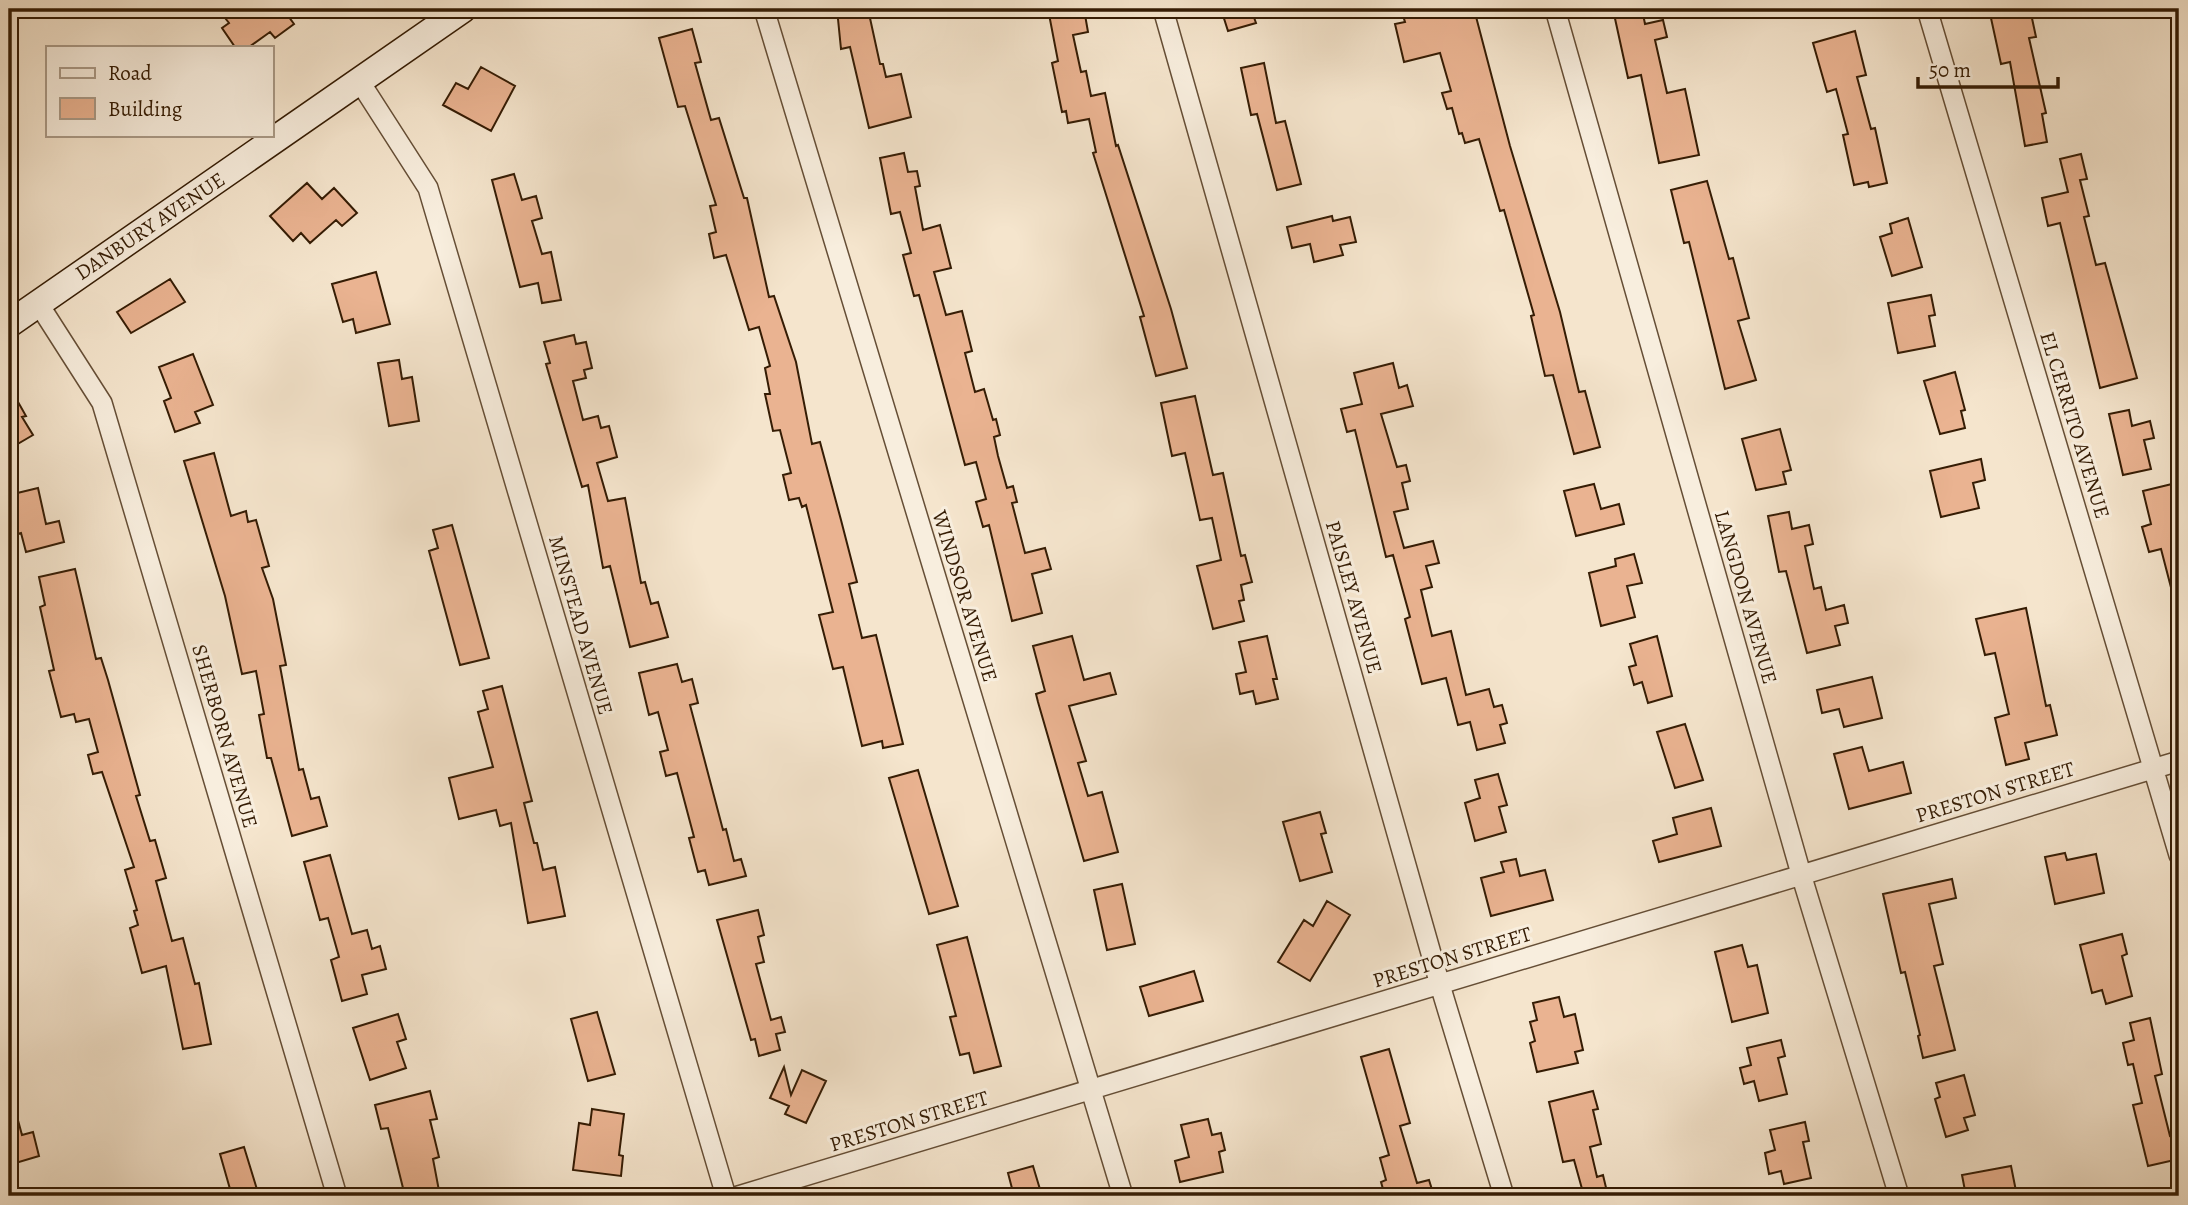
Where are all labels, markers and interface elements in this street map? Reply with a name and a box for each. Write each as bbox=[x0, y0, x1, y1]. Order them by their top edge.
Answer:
legend bbox=[46, 46, 273, 136]
scale bar bbox=[1918, 46, 2058, 90]
text: 50 m bbox=[1929, 56, 1971, 84]
text: Road bbox=[108, 59, 152, 87]
text: Building bbox=[108, 95, 183, 123]
street label: DANBURY AVENUE bbox=[69, 165, 231, 287]
street label: EL CERRITO AVENUE bbox=[2033, 328, 2117, 522]
street label: WINDSOR AVENUE bbox=[925, 506, 1004, 685]
street label: LANGDON AVENUE bbox=[1708, 507, 1784, 687]
street label: PAISLEY AVENUE bbox=[1319, 517, 1389, 677]
street label: MINSTEAD AVENUE bbox=[542, 532, 620, 718]
street label: SHERBORN AVENUE bbox=[185, 641, 265, 831]
street label: PRESTON STREET bbox=[1912, 754, 2078, 829]
street label: PRESTON STREET bbox=[1369, 919, 1535, 994]
street label: PRESTON STREET bbox=[826, 1083, 992, 1158]

